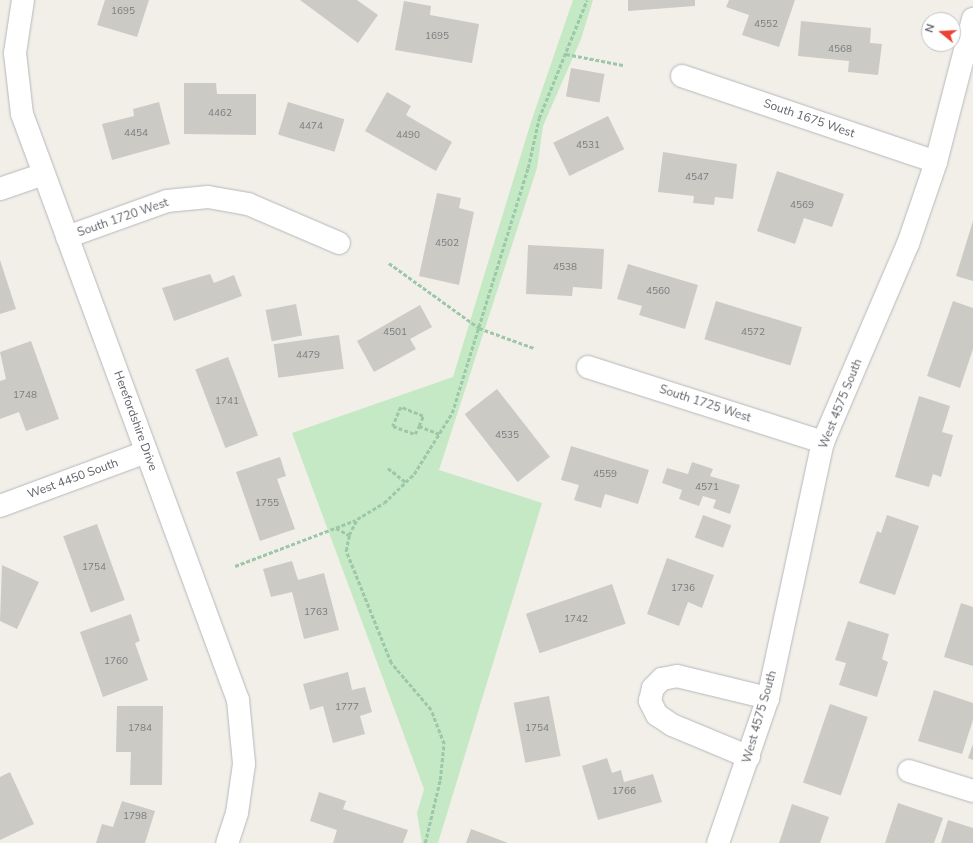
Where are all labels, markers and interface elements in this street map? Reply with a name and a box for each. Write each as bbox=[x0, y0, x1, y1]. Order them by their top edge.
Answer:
house number: 1695 bbox=[111, 6, 135, 18]
north arrow bbox=[921, 12, 961, 52]
house number: 4552 bbox=[754, 19, 778, 31]
text: N bbox=[922, 22, 938, 35]
house number: 1695 bbox=[425, 31, 449, 43]
house number: 4568 bbox=[828, 44, 852, 56]
street label: South 1675 West bbox=[761, 97, 857, 141]
house number: 4462 bbox=[208, 108, 232, 120]
house number: 4474 bbox=[299, 121, 323, 133]
house number: 4454 bbox=[124, 128, 148, 140]
house number: 4490 bbox=[396, 130, 420, 142]
house number: 4531 bbox=[576, 140, 600, 152]
house number: 4547 bbox=[685, 172, 709, 184]
street label: South 1720 West bbox=[75, 196, 171, 240]
house number: 4569 bbox=[790, 200, 814, 212]
house number: 4502 bbox=[435, 238, 459, 250]
house number: 4538 bbox=[553, 262, 577, 274]
house number: 4560 bbox=[646, 286, 670, 298]
house number: 4501 bbox=[383, 327, 407, 339]
house number: 4572 bbox=[741, 327, 765, 339]
house number: 4479 bbox=[296, 350, 320, 362]
street label: West 4575 South bbox=[816, 357, 866, 451]
street label: Herefordshire Drive bbox=[110, 369, 160, 473]
street label: South 1725 West bbox=[657, 382, 753, 426]
house number: 1748 bbox=[13, 390, 37, 402]
house number: 1741 bbox=[215, 396, 239, 408]
house number: 4535 bbox=[495, 430, 519, 442]
street label: West 4450 South bbox=[26, 456, 120, 502]
house number: 4559 bbox=[593, 469, 617, 481]
house number: 4571 bbox=[695, 482, 719, 494]
house number: 1755 bbox=[255, 498, 279, 510]
house number: 1754 bbox=[82, 562, 106, 574]
house number: 1736 bbox=[671, 583, 695, 595]
house number: 1763 bbox=[304, 607, 328, 619]
house number: 1742 bbox=[564, 614, 588, 626]
house number: 1760 bbox=[104, 656, 128, 668]
street label: West 4575 South bbox=[740, 669, 780, 765]
house number: 1777 bbox=[335, 702, 359, 714]
house number: 1784 bbox=[128, 723, 152, 735]
house number: 1754 bbox=[525, 723, 549, 735]
house number: 1766 bbox=[612, 786, 636, 798]
house number: 1798 bbox=[123, 811, 147, 823]

